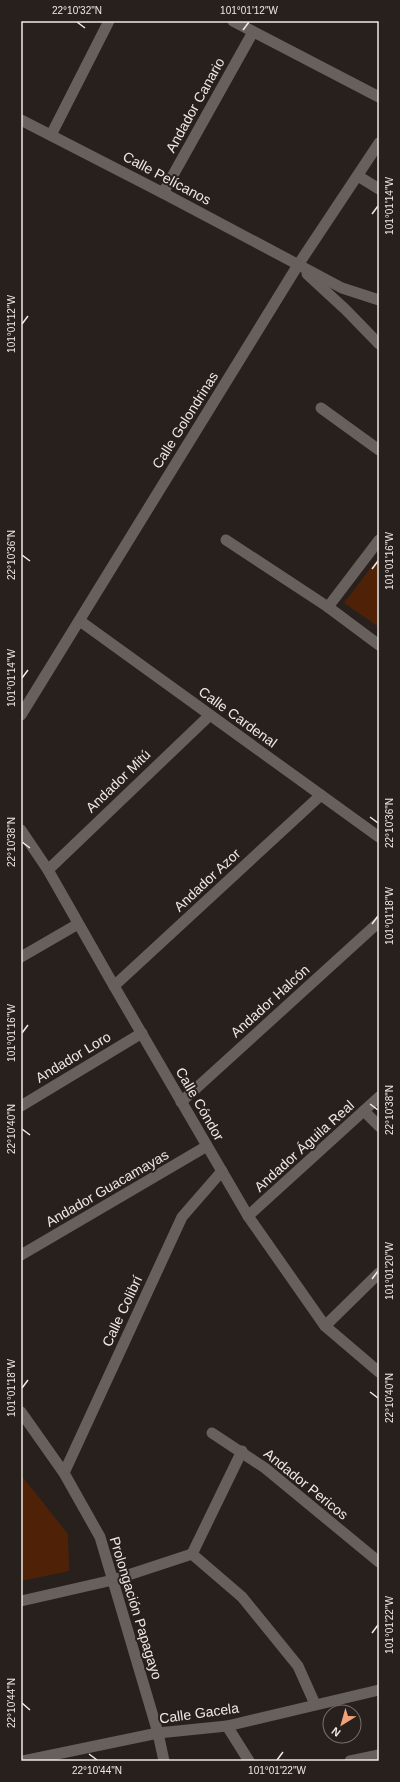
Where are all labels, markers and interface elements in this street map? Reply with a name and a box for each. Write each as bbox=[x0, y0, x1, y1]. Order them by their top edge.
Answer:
text: 22°10'32"N bbox=[52, 5, 102, 16]
text: 101°01'12"W bbox=[220, 5, 278, 16]
street label: Andador Canario bbox=[162, 55, 228, 155]
street label: Calle Pelícanos bbox=[120, 148, 214, 208]
text: 101°01'14"W bbox=[384, 177, 395, 235]
text: 101°01'12"W bbox=[6, 295, 17, 353]
street label: Calle Golondrinas bbox=[149, 369, 221, 471]
text: 22°10'36"N bbox=[6, 530, 17, 580]
text: 101°01'16"W bbox=[384, 532, 395, 590]
text: 101°01'14"W bbox=[6, 649, 17, 707]
street label: Calle Cardenal bbox=[196, 683, 280, 751]
street label: Andador Mitú bbox=[82, 746, 154, 816]
text: 22°10'36"N bbox=[384, 798, 395, 848]
text: 22°10'38"N bbox=[6, 817, 17, 867]
street label: Andador Azor bbox=[171, 845, 244, 915]
text: 101°01'18"W bbox=[384, 887, 395, 945]
street label: Andador Halcón bbox=[227, 961, 313, 1041]
text: 101°01'16"W bbox=[6, 1004, 17, 1062]
street label: Andador Loro bbox=[33, 1028, 114, 1086]
street label: Calle Cóndor bbox=[173, 1065, 228, 1144]
text: 22°10'38"N bbox=[384, 1085, 395, 1135]
street label: Andador Águila Real bbox=[251, 1097, 357, 1195]
text: 22°10'40"N bbox=[6, 1104, 17, 1154]
street label: Andador Guacamayas bbox=[43, 1146, 171, 1230]
text: 101°01'20"W bbox=[384, 1242, 395, 1300]
street label: Calle Colibrí bbox=[99, 1273, 145, 1349]
text: 101°01'18"W bbox=[6, 1359, 17, 1417]
text: 22°10'40"N bbox=[384, 1373, 395, 1423]
street label: Andador Pericos bbox=[261, 1445, 351, 1523]
street label: Prolongación Papagayo bbox=[107, 1535, 165, 1682]
text: 101°01'22"W bbox=[384, 1596, 395, 1654]
text: 22°10'44"N bbox=[6, 1678, 17, 1728]
street label: Calle Gacela bbox=[158, 1699, 240, 1726]
north arrow bbox=[322, 1704, 362, 1744]
text: N bbox=[329, 1725, 343, 1739]
text: 22°10'44"N bbox=[72, 1765, 122, 1776]
text: 101°01'22"W bbox=[248, 1765, 306, 1776]

